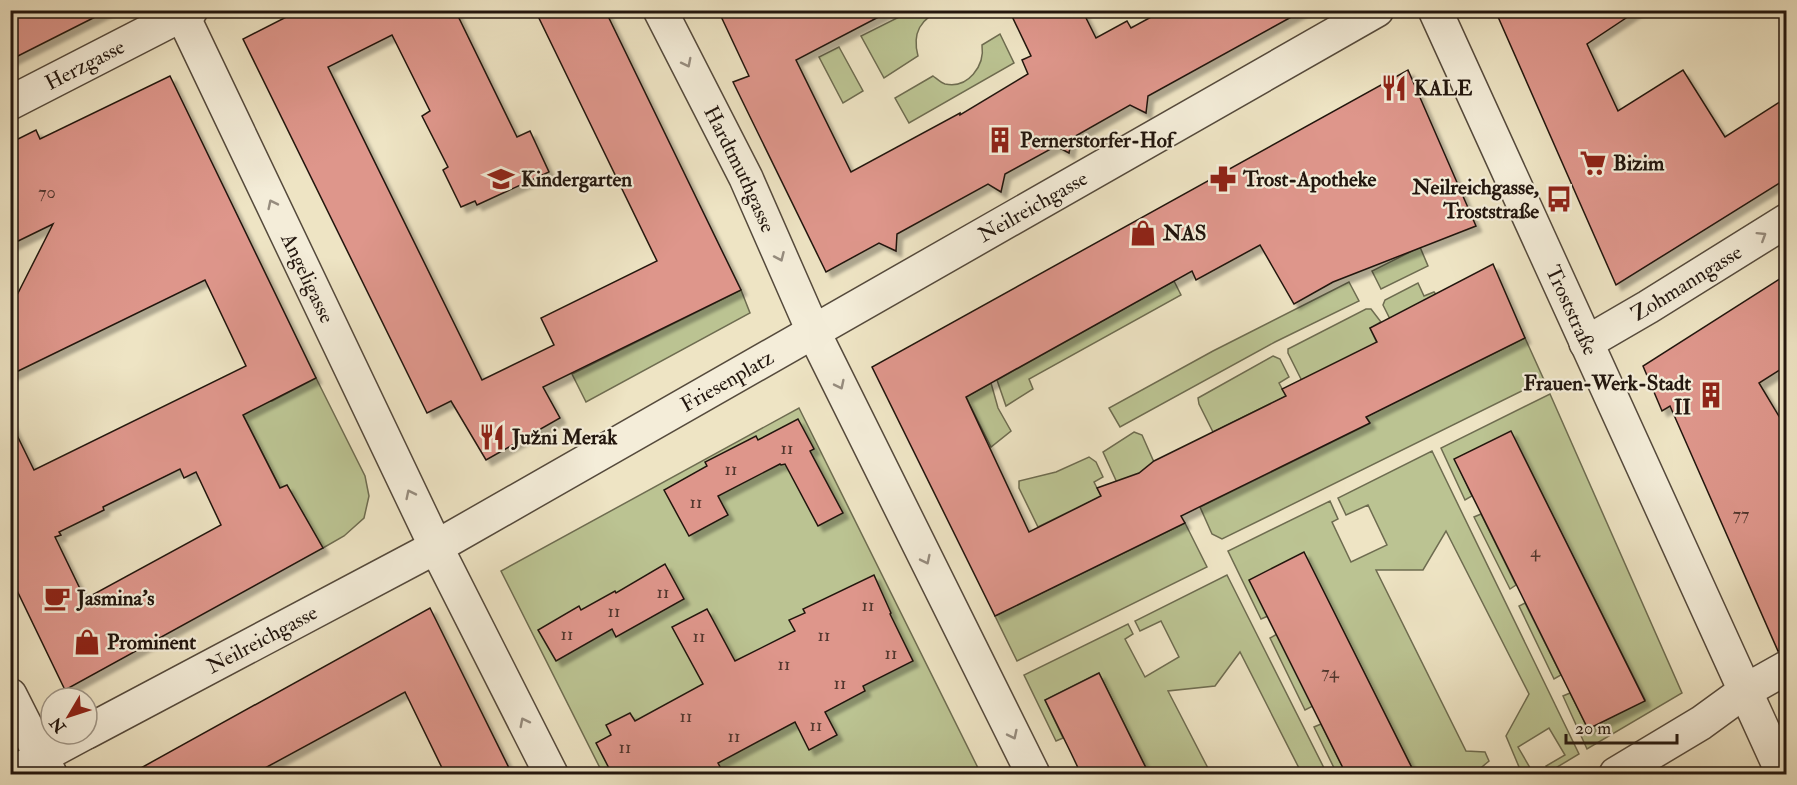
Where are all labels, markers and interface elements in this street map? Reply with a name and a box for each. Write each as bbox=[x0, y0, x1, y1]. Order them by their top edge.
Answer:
street label: Herzgasse bbox=[40, 33, 129, 96]
one-way arrow bbox=[679, 56, 691, 67]
restaurant icon: KALE bbox=[1379, 73, 1409, 103]
place label: KALE bbox=[1414, 75, 1472, 102]
street label: Hardtmuthgasse bbox=[698, 101, 782, 237]
building icon: Pernerstorfer-Hof bbox=[985, 125, 1015, 155]
place label: Pernerstorfer-Hof bbox=[1020, 127, 1177, 154]
supermarket icon: Bizim bbox=[1578, 148, 1608, 178]
place label: Bizim bbox=[1613, 150, 1665, 177]
school or university icon: Kindergarten bbox=[486, 164, 516, 194]
street label: Neilreichgasse bbox=[973, 164, 1092, 248]
pharmacy icon: Trost-Apotheke bbox=[1208, 164, 1238, 194]
place label: Kindergarten bbox=[521, 166, 632, 193]
place label: Trost-Apotheke bbox=[1242, 166, 1376, 193]
place label: Neilreichgasse, Troststraße bbox=[1411, 174, 1539, 225]
house number: 70 bbox=[38, 181, 56, 204]
bus stop icon: Neilreichgasse, Troststraße bbox=[1544, 184, 1574, 214]
one-way arrow bbox=[268, 200, 280, 211]
shop icon: NAS bbox=[1128, 218, 1158, 248]
place label: NAS bbox=[1162, 220, 1206, 247]
street label: Angeligasse bbox=[274, 228, 341, 328]
one-way arrow bbox=[1756, 232, 1766, 244]
street label: Zohmanngasse bbox=[1626, 238, 1747, 327]
one-way arrow bbox=[773, 251, 785, 262]
street label: Troststraße bbox=[1540, 261, 1604, 360]
street label: Friesenplatz bbox=[676, 344, 778, 418]
place label: Frauen-Werk-Stadt II bbox=[1523, 370, 1692, 421]
one-way arrow bbox=[833, 379, 844, 390]
building icon: Frauen-Werk-Stadt II bbox=[1696, 380, 1726, 410]
restaurant icon: Južni Merak bbox=[477, 422, 507, 452]
place label: Južni Merak bbox=[511, 424, 618, 451]
house number: 11 bbox=[781, 437, 793, 460]
house number: 11 bbox=[725, 458, 737, 481]
one-way arrow bbox=[406, 490, 418, 501]
house number: 11 bbox=[690, 491, 702, 514]
house number: 77 bbox=[1733, 503, 1749, 526]
house number: 4 bbox=[1530, 540, 1541, 563]
one-way arrow bbox=[919, 554, 931, 565]
house number: 11 bbox=[657, 581, 669, 604]
cafe icon: Jasmina's bbox=[42, 583, 72, 613]
place label: Jasmina's bbox=[76, 585, 154, 612]
house number: 11 bbox=[862, 594, 874, 617]
street label: Neilreichgasse bbox=[202, 599, 322, 680]
house number: 11 bbox=[608, 600, 620, 623]
house number: 11 bbox=[561, 623, 573, 646]
house number: 11 bbox=[818, 624, 830, 647]
house number: 11 bbox=[693, 625, 705, 648]
shop icon: Prominent bbox=[72, 627, 102, 657]
place label: Prominent bbox=[107, 629, 196, 656]
house number: 11 bbox=[885, 642, 897, 665]
house number: 11 bbox=[778, 653, 790, 676]
house number: 74 bbox=[1321, 661, 1340, 684]
house number: 11 bbox=[834, 672, 846, 695]
north arrow bbox=[39, 686, 99, 746]
house number: 11 bbox=[680, 705, 692, 728]
scale bar bbox=[1566, 707, 1677, 745]
text: N bbox=[45, 712, 71, 737]
house number: 11 bbox=[810, 714, 822, 737]
text: 20 m bbox=[1575, 717, 1611, 740]
one-way arrow bbox=[520, 718, 532, 729]
house number: 11 bbox=[728, 725, 740, 748]
one-way arrow bbox=[1006, 728, 1018, 739]
house number: 11 bbox=[619, 736, 631, 759]

